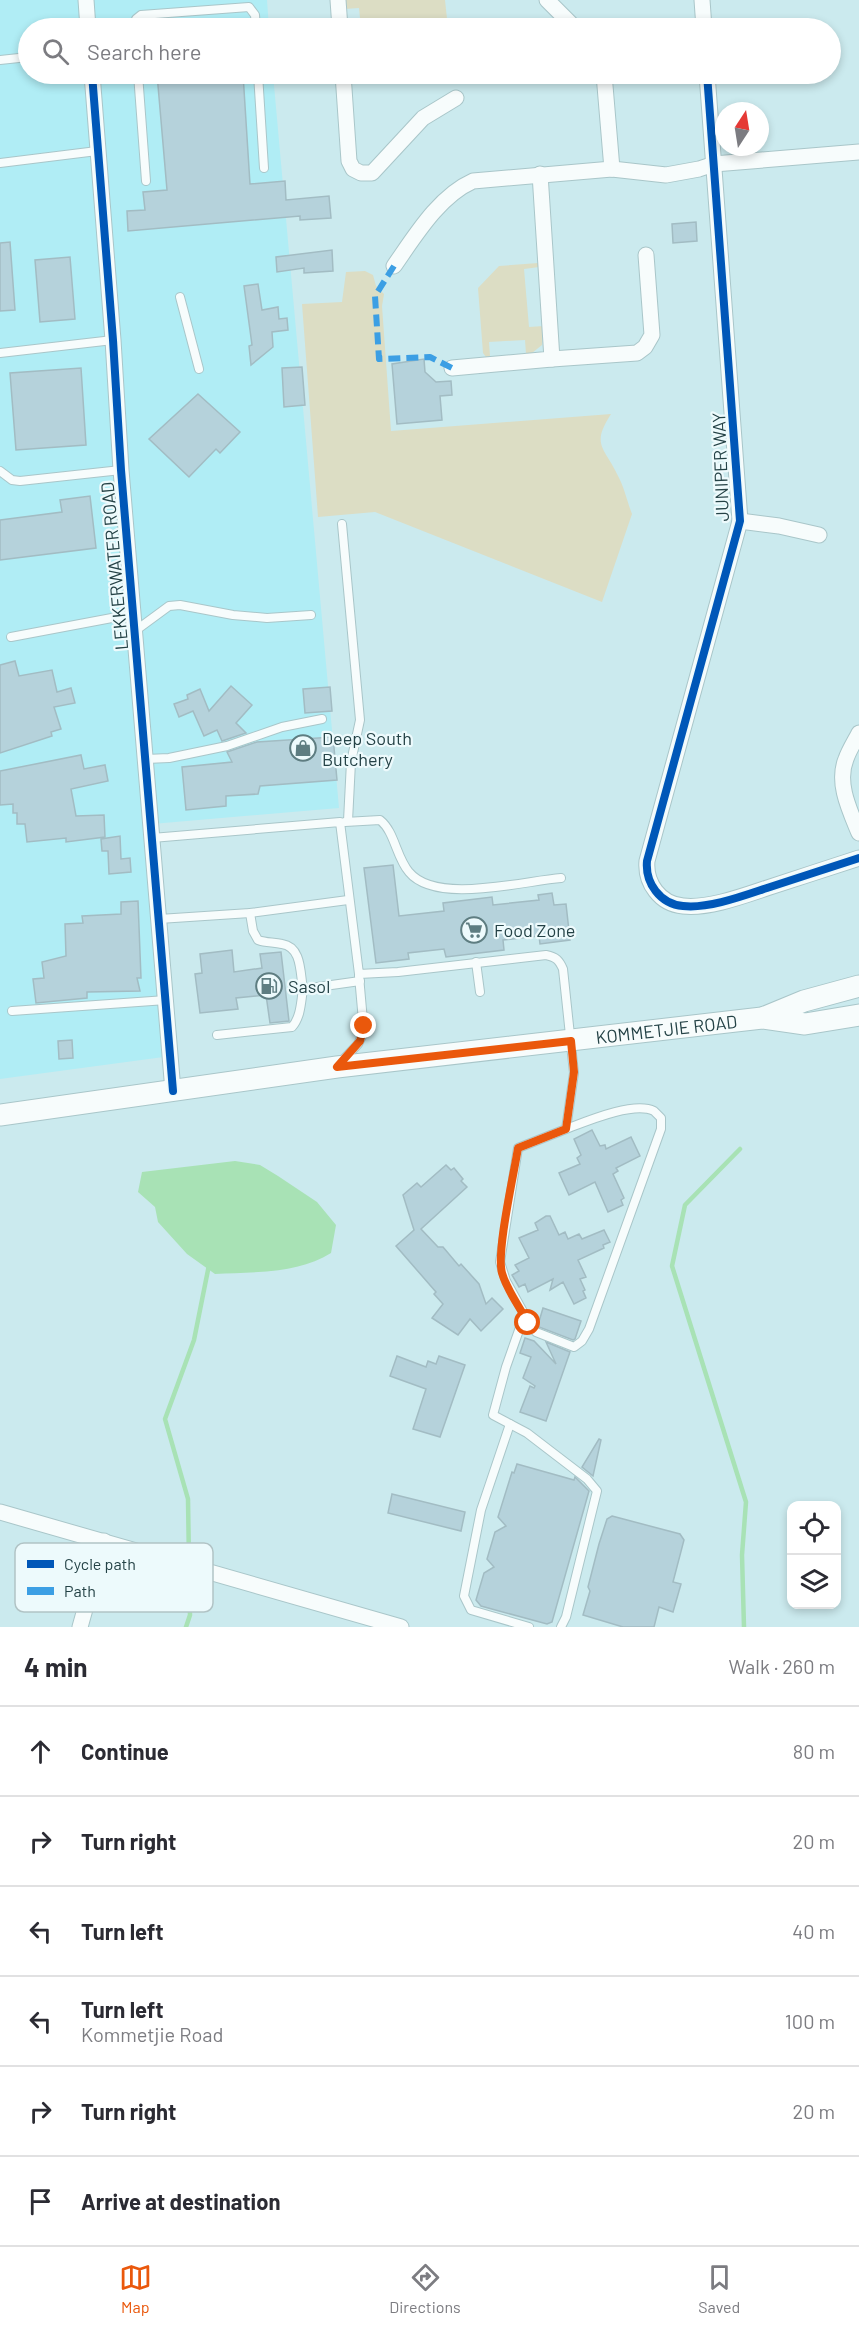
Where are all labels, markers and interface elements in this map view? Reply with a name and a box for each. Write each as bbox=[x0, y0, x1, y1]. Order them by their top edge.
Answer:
search box bbox=[18, 18, 841, 84]
icon: search bbox=[39, 35, 72, 68]
text: Search here bbox=[87, 38, 201, 64]
north arrow bbox=[715, 102, 769, 156]
street label: JUNIPER WAY bbox=[707, 412, 733, 522]
street label: LEKKERWATER ROAD bbox=[96, 481, 132, 651]
place label: Deep South Butchery bbox=[322, 727, 412, 770]
shop icon: Deep South Butchery bbox=[288, 733, 318, 763]
supermarket icon: Food Zone bbox=[459, 915, 489, 945]
place label: Food Zone bbox=[494, 919, 575, 941]
fuel station icon: Sasol bbox=[254, 971, 284, 1001]
place label: Sasol bbox=[288, 975, 330, 997]
street label: KOMMETJIE ROAD bbox=[594, 1010, 738, 1048]
route end bbox=[350, 1012, 376, 1038]
route start bbox=[514, 1309, 540, 1335]
map controls bbox=[787, 1501, 841, 1609]
button: locate bbox=[787, 1501, 841, 1555]
legend bbox=[15, 1543, 213, 1612]
text: Cycle path bbox=[64, 1554, 136, 1573]
button: layers bbox=[787, 1555, 841, 1609]
text: Path bbox=[64, 1581, 96, 1600]
text: 4 min bbox=[24, 1651, 88, 1682]
text: Walk · 260 m bbox=[728, 1654, 835, 1678]
icon: ahead bbox=[24, 1735, 57, 1768]
text: Continue bbox=[81, 1738, 169, 1764]
text: 80 m bbox=[793, 1739, 835, 1763]
icon: right bbox=[24, 1825, 57, 1858]
text: Turn right bbox=[81, 1828, 176, 1854]
text: 20 m bbox=[792, 1829, 835, 1853]
icon: left bbox=[24, 1915, 57, 1948]
text: Turn left bbox=[81, 1918, 164, 1944]
text: 40 m bbox=[792, 1919, 835, 1943]
text: Turn left bbox=[81, 1996, 164, 2022]
icon: left bbox=[24, 2005, 57, 2038]
text: 100 m bbox=[785, 2009, 835, 2033]
text: Kommetjie Road bbox=[81, 2022, 223, 2046]
icon: right bbox=[24, 2095, 57, 2128]
text: Turn right bbox=[81, 2098, 176, 2124]
text: 20 m bbox=[792, 2099, 835, 2123]
icon: arrive bbox=[24, 2185, 57, 2218]
text: Arrive at destination bbox=[81, 2188, 280, 2214]
tab: Map bbox=[119, 2261, 152, 2316]
tab: Directions bbox=[389, 2261, 461, 2316]
tab: Saved bbox=[698, 2261, 740, 2316]

